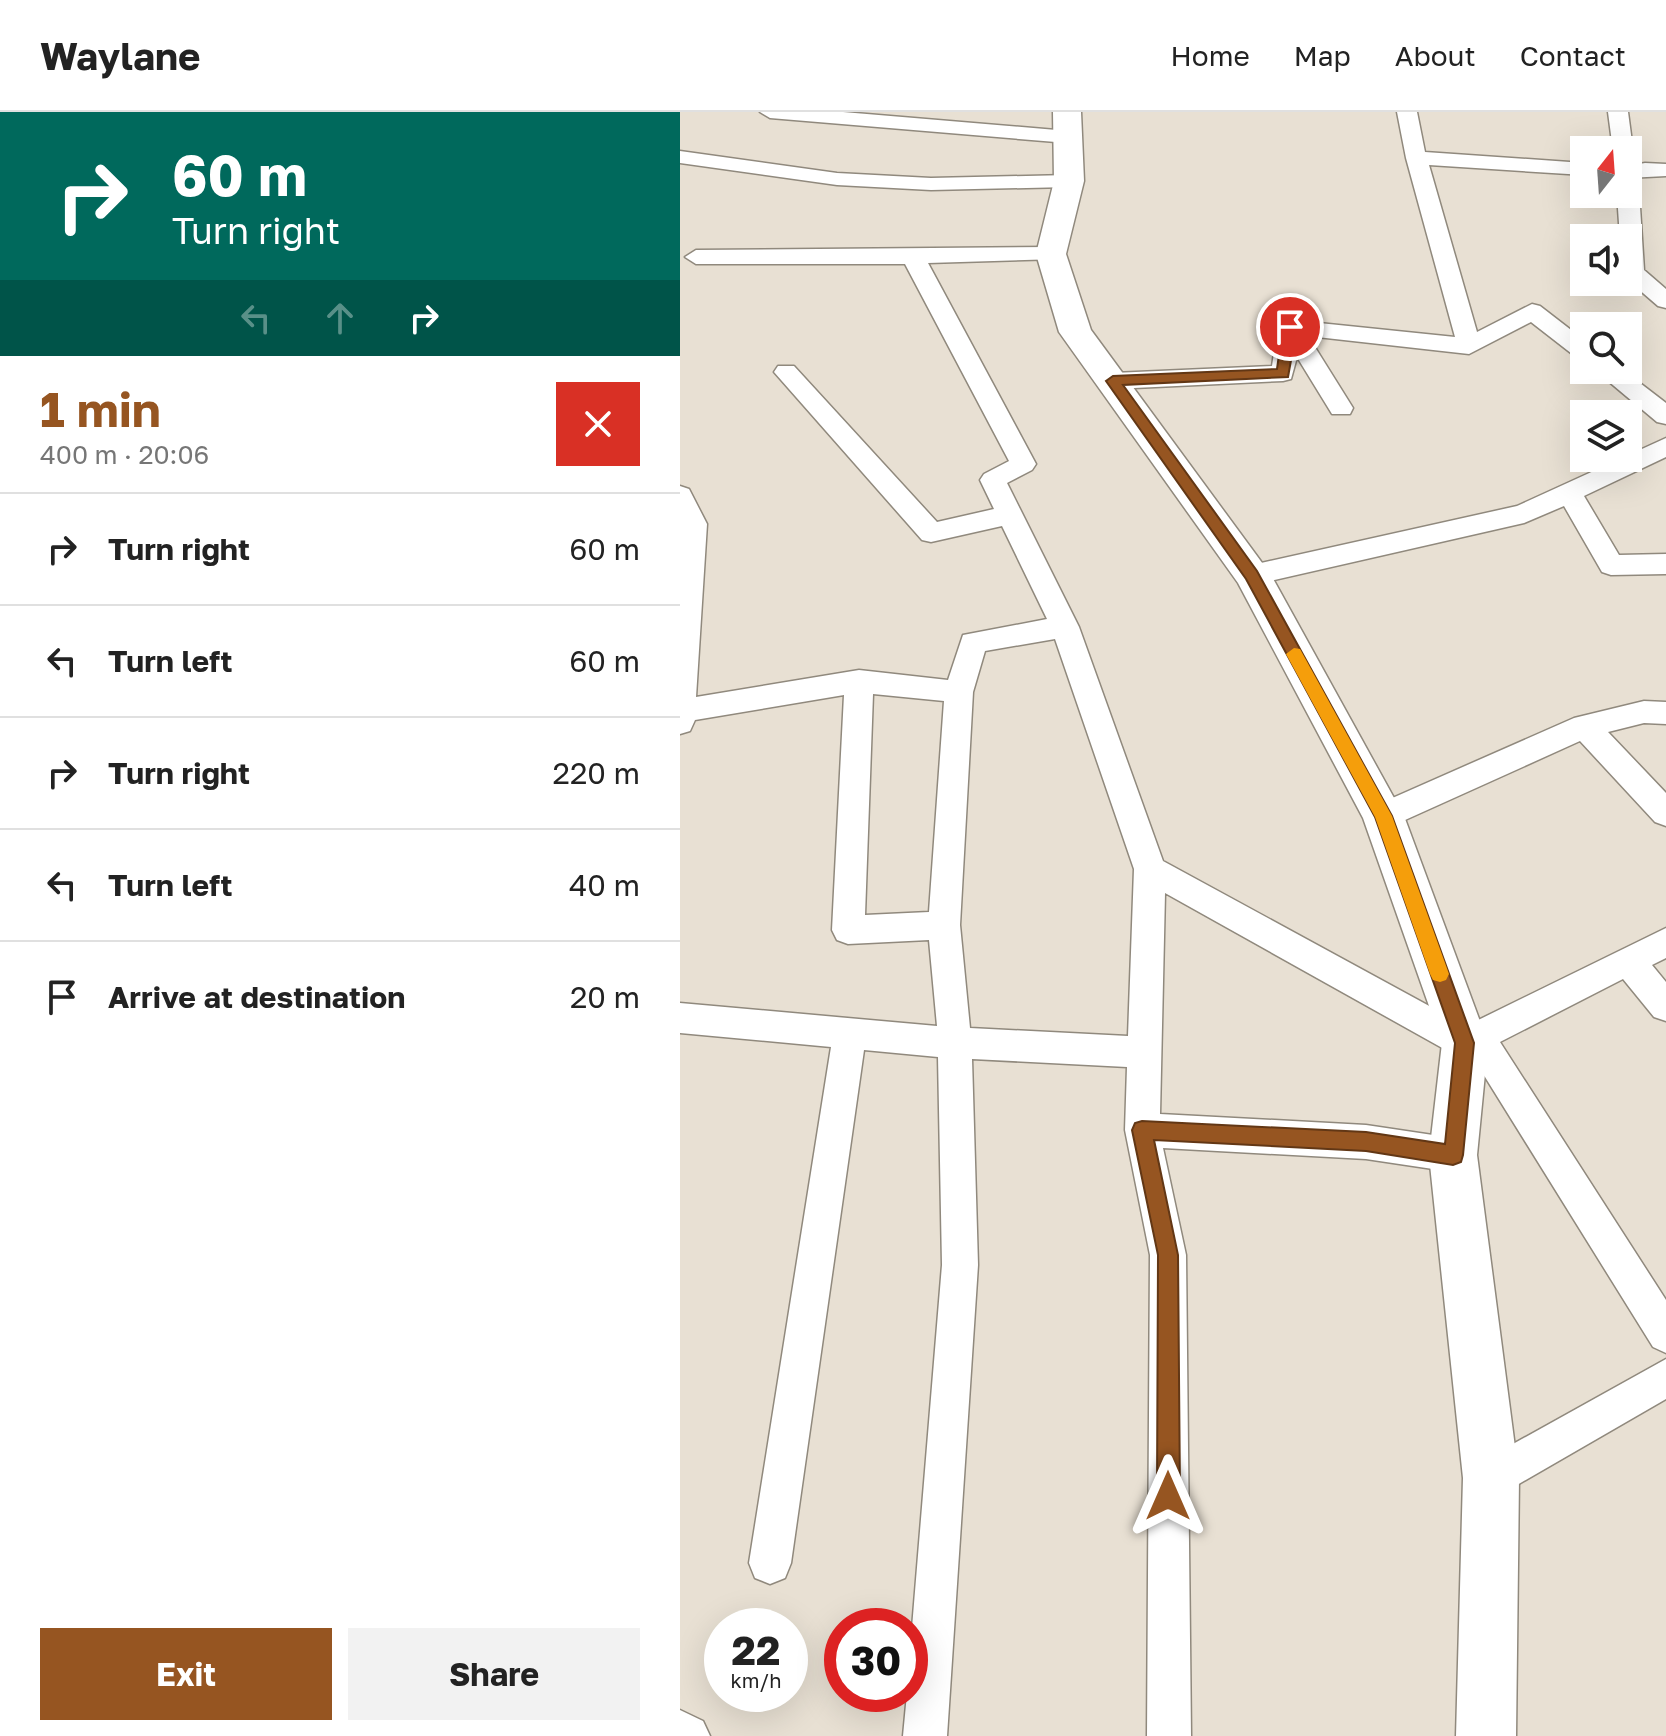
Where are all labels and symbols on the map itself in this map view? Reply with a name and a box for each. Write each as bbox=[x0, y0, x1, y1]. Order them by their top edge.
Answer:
north arrow bbox=[1570, 136, 1642, 208]
pin bbox=[1256, 293, 1324, 361]
position arrow bbox=[1126, 1454, 1210, 1538]
speed limit sign: 30 bbox=[824, 1608, 928, 1712]

